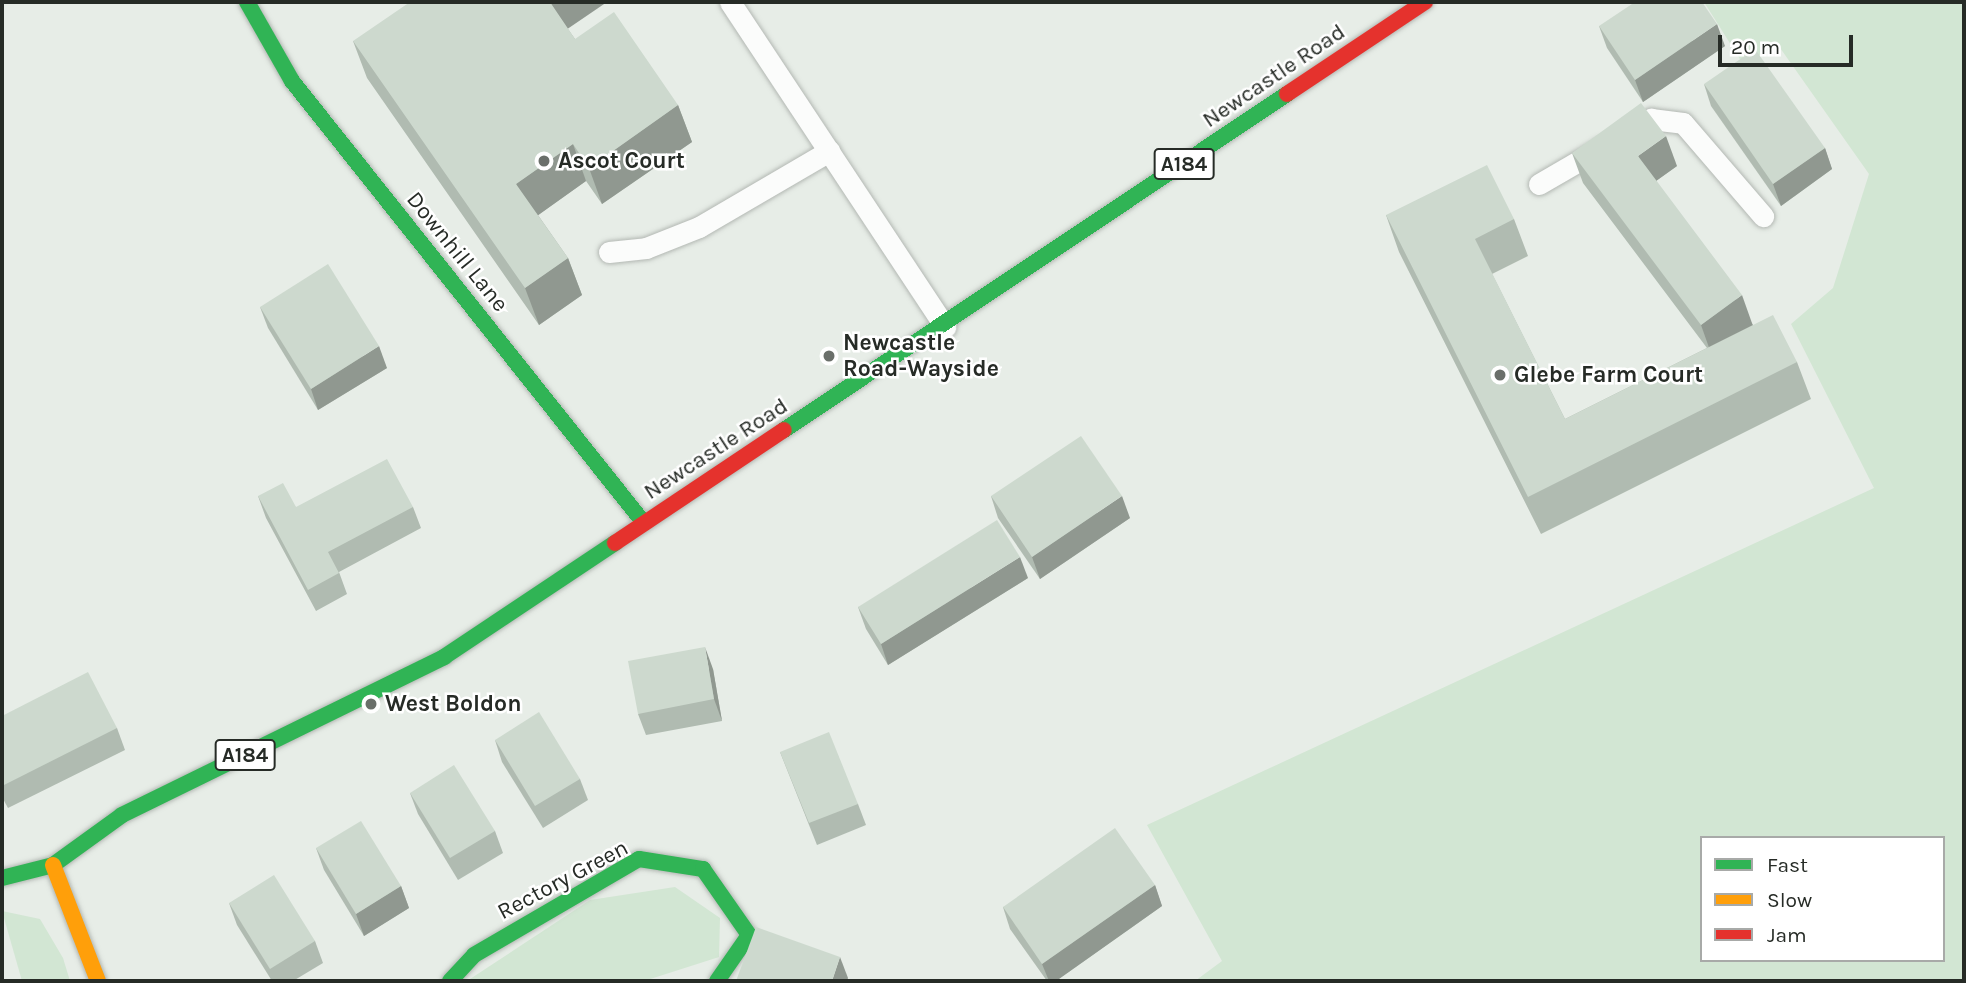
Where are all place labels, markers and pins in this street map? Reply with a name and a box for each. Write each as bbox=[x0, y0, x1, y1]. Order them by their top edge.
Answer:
place label: Ascot Court bbox=[558, 147, 685, 175]
marker: Ascot Court bbox=[536, 153, 552, 169]
place label: Newcastle Road-Wayside bbox=[843, 329, 999, 383]
marker: Newcastle Road-Wayside bbox=[821, 348, 837, 364]
place label: Glebe Farm Court bbox=[1514, 361, 1703, 389]
marker: Glebe Farm Court bbox=[1492, 367, 1508, 383]
place label: West Boldon bbox=[385, 690, 521, 718]
marker: West Boldon bbox=[363, 696, 379, 712]

